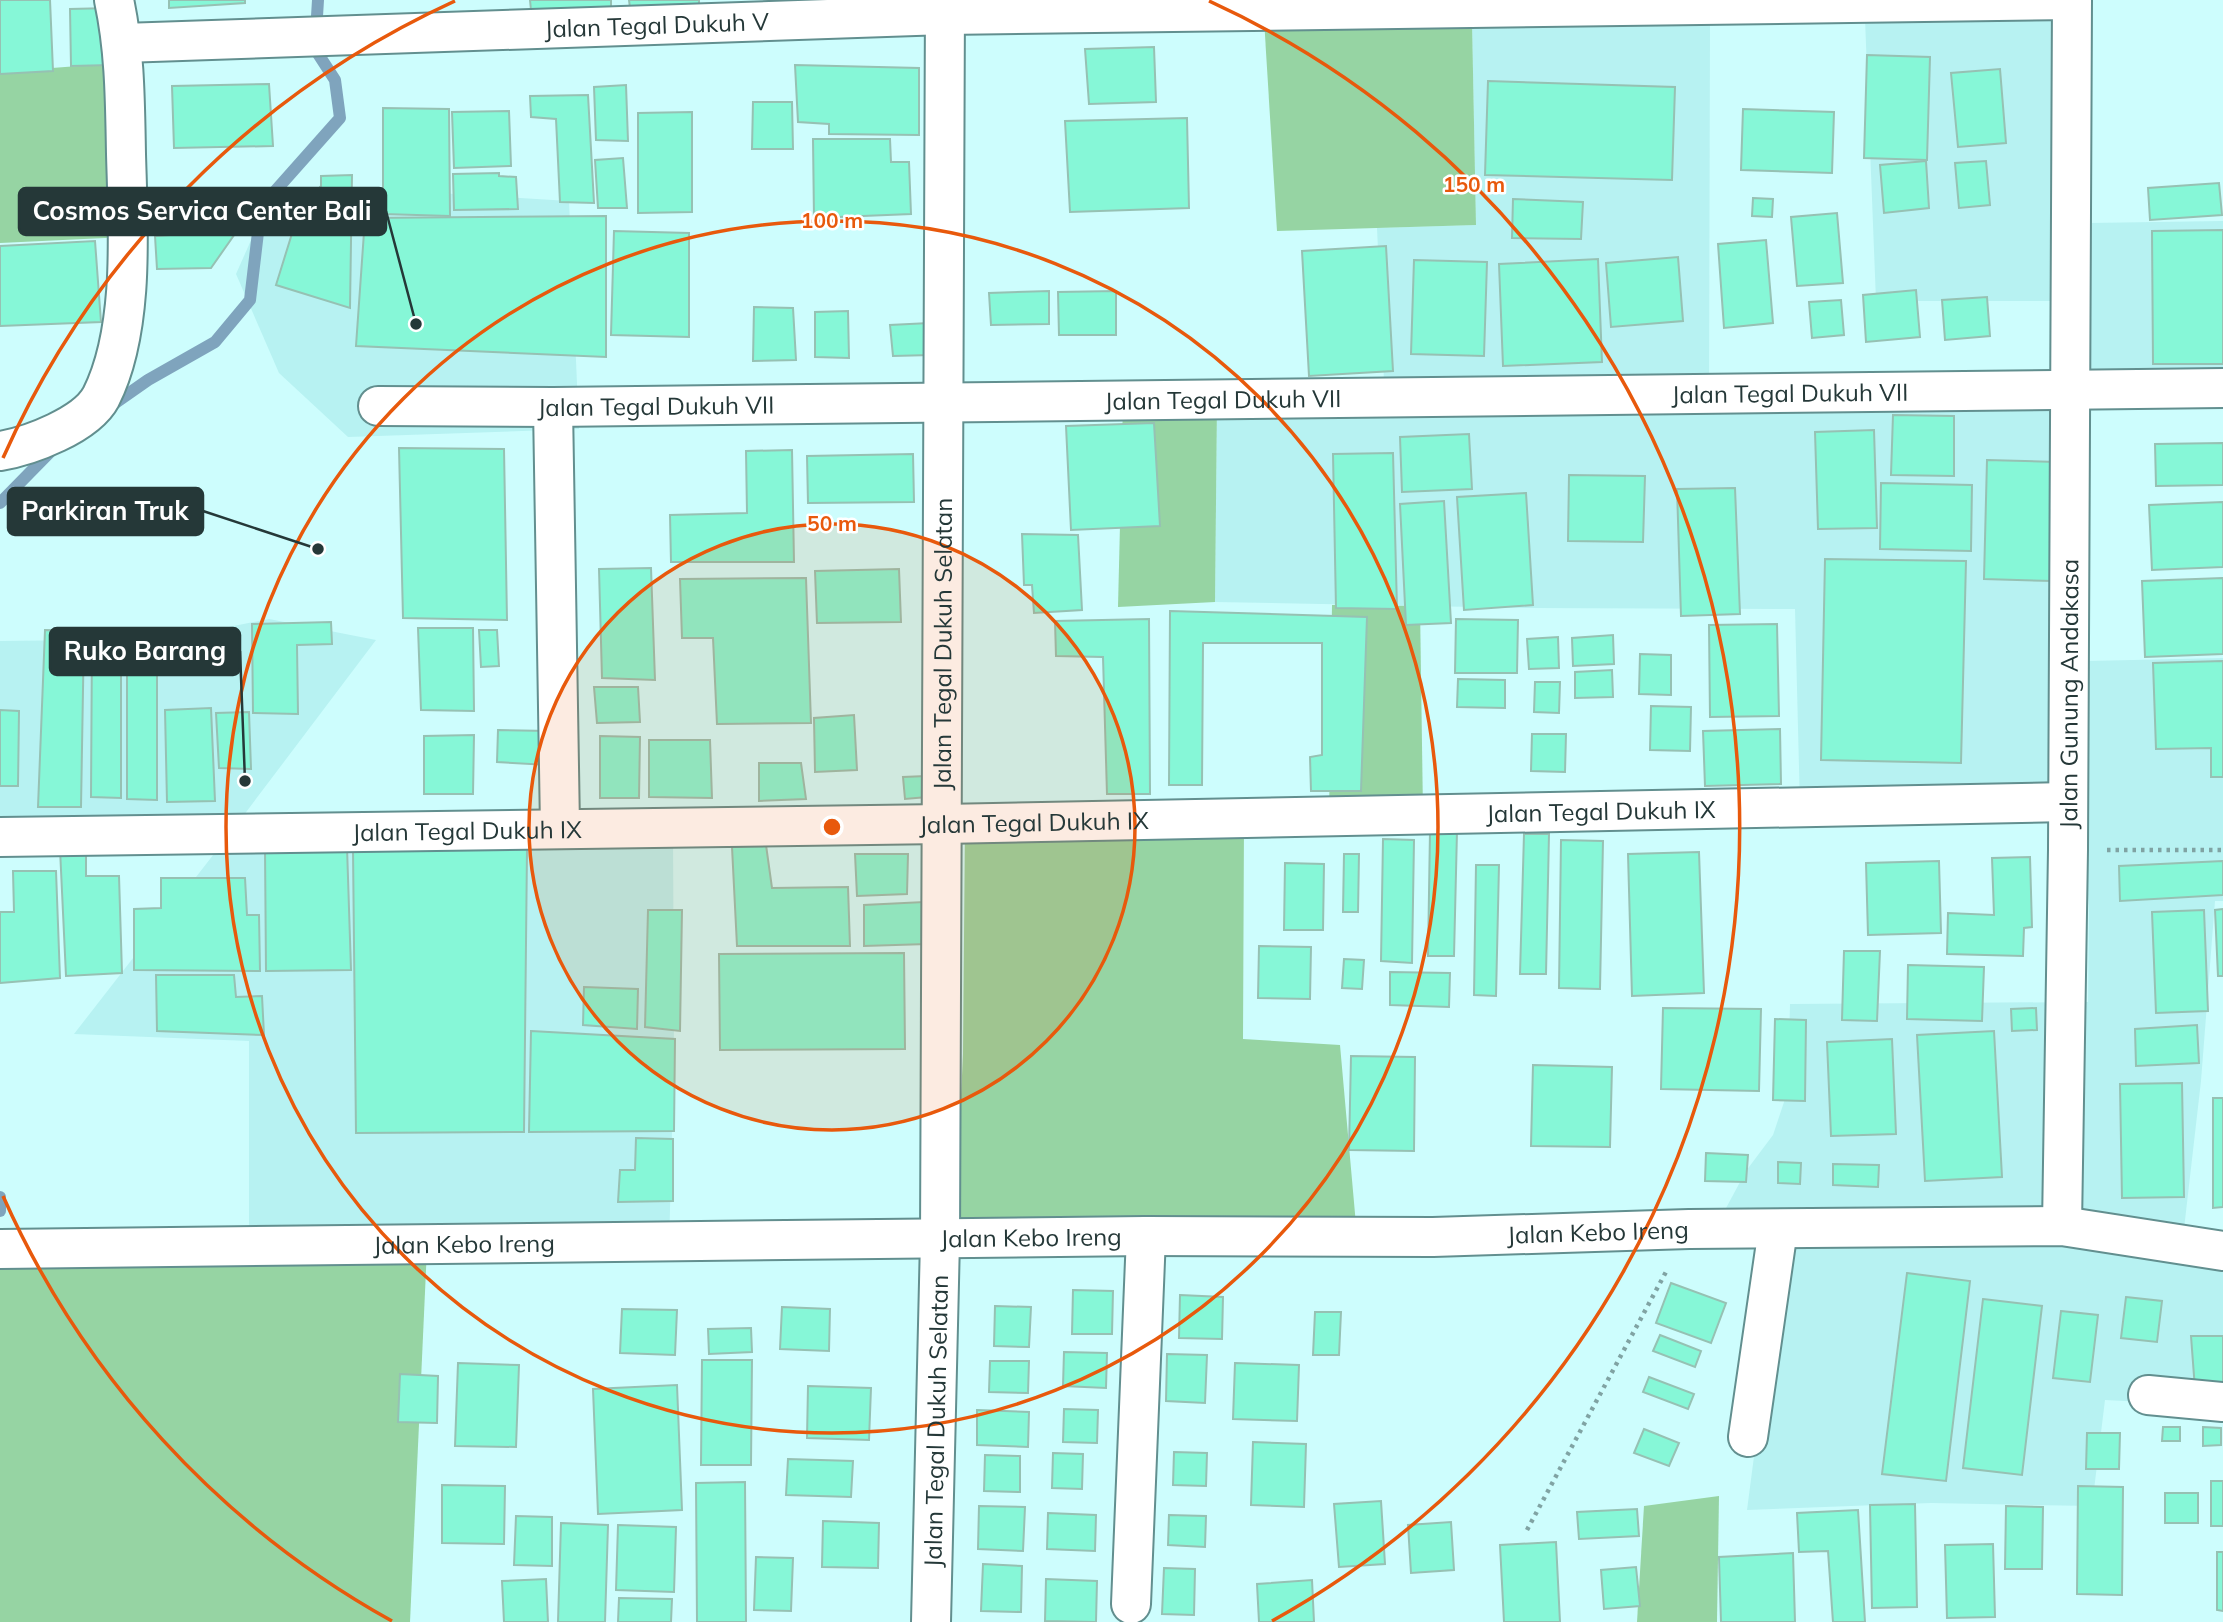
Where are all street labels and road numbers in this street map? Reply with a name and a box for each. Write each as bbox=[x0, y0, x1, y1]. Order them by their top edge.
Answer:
street label: Jalan Tegal Dukuh V bbox=[544, 6, 770, 44]
street label: Jalan Tegal Dukuh VII bbox=[1671, 377, 1909, 409]
street label: Jalan Tegal Dukuh VII bbox=[1104, 383, 1342, 416]
street label: Jalan Tegal Dukuh VII bbox=[537, 389, 775, 422]
street label: Jalan Tegal Dukuh Selatan bbox=[927, 498, 958, 791]
street label: Jalan Gunung Andakasa bbox=[2053, 559, 2084, 829]
street label: Jalan Tegal Dukuh IX bbox=[1486, 794, 1716, 828]
street label: Jalan Tegal Dukuh IX bbox=[919, 805, 1149, 839]
street label: Jalan Tegal Dukuh IX bbox=[352, 814, 582, 847]
street label: Jalan Kebo Ireng bbox=[1507, 1214, 1689, 1250]
street label: Jalan Kebo Ireng bbox=[940, 1221, 1122, 1253]
street label: Jalan Kebo Ireng bbox=[373, 1228, 555, 1260]
street label: Jalan Tegal Dukuh Selatan bbox=[917, 1274, 954, 1568]

